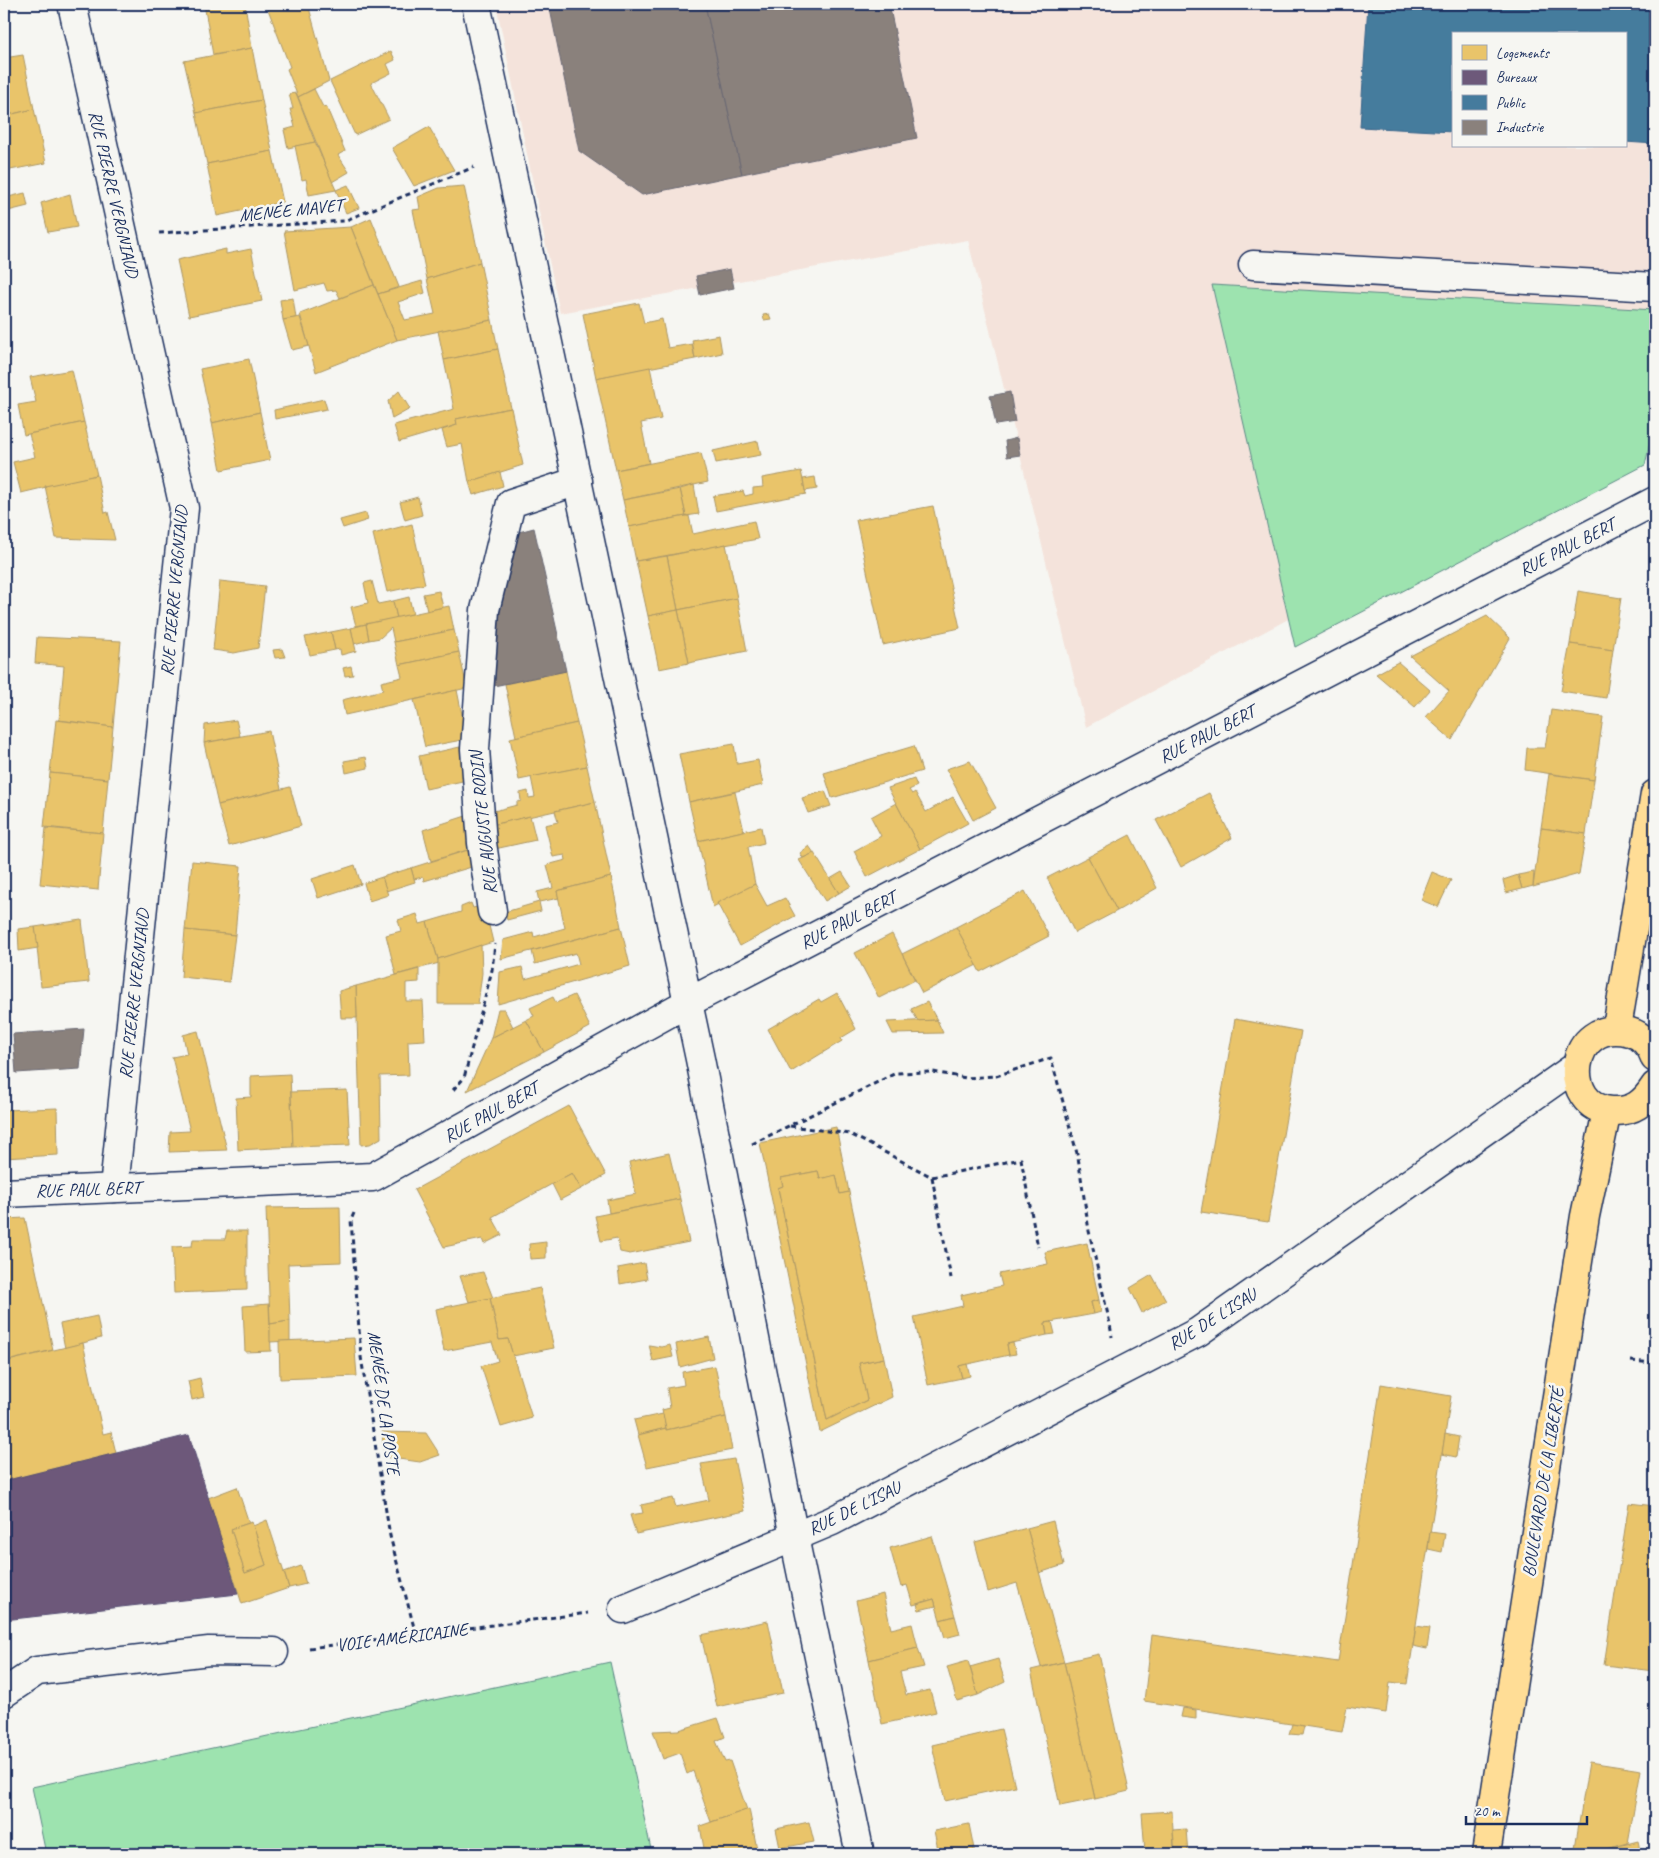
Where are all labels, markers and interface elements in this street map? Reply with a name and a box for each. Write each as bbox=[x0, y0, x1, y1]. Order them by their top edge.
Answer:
legend bbox=[1452, 32, 1626, 148]
text: Logements bbox=[1496, 44, 1551, 63]
text: Bureaux bbox=[1496, 68, 1538, 87]
text: Public bbox=[1496, 94, 1526, 113]
street label: RUE PIERRE VERGNIAUD bbox=[84, 109, 144, 281]
text: Industrie bbox=[1496, 118, 1544, 137]
street label: MENÉE MAVET bbox=[238, 193, 349, 226]
street label: RUE PIERRE VERGNIAUD bbox=[156, 504, 193, 677]
street label: RUE PAUL BERT bbox=[1515, 511, 1623, 581]
street label: RUE PAUL BERT bbox=[1155, 698, 1263, 768]
street label: RUE AUGUSTE RODIN bbox=[464, 747, 501, 896]
street label: RUE PAUL BERT bbox=[796, 884, 904, 954]
street label: RUE PIERRE VERGNIAUD bbox=[114, 907, 154, 1080]
street label: RUE PAUL BERT bbox=[440, 1075, 546, 1147]
street label: RUE PAUL BERT bbox=[35, 1176, 146, 1202]
street label: RUE DE L'ISAU bbox=[1164, 1281, 1263, 1355]
street label: MENÉE DE LA POSTE bbox=[363, 1330, 405, 1478]
street label: BOULEVARD DE LA LIBERTÉ bbox=[1517, 1384, 1569, 1578]
street label: RUE DE L'ISAU bbox=[804, 1475, 907, 1540]
street label: VOIE AMÉRICAINE bbox=[335, 1618, 471, 1656]
scale bar bbox=[1466, 1793, 1588, 1825]
text: 20 m bbox=[1474, 1802, 1501, 1821]

